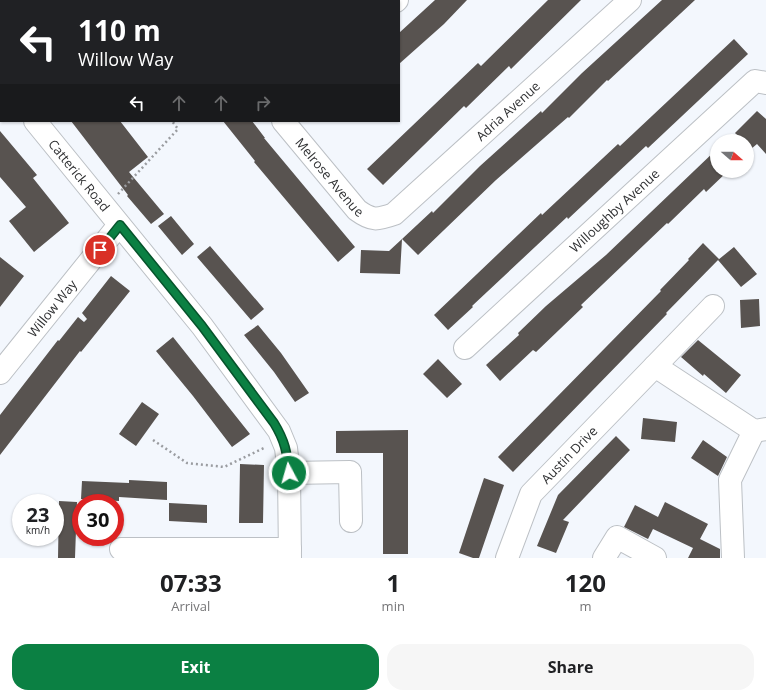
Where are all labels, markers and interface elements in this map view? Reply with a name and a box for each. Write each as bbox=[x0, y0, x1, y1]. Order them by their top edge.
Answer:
text: 110 m bbox=[78, 11, 161, 49]
icon: left bbox=[12, 16, 64, 68]
text: Willow Way bbox=[78, 47, 173, 71]
street label: Adria Avenue bbox=[472, 77, 544, 145]
icon: left bbox=[126, 92, 148, 114]
icon: ahead bbox=[168, 92, 190, 114]
icon: ahead bbox=[210, 92, 232, 114]
icon: right bbox=[252, 92, 274, 114]
street label: Melrose Avenue bbox=[292, 134, 367, 221]
north arrow bbox=[710, 134, 754, 178]
map controls bbox=[710, 134, 754, 178]
street label: Catterick Road bbox=[44, 135, 114, 215]
street label: Willoughby Avenue bbox=[566, 165, 663, 256]
pin bbox=[83, 233, 117, 267]
icon: arrive bbox=[89, 239, 111, 261]
street label: Willow Way bbox=[23, 275, 81, 341]
street label: Austin Drive bbox=[537, 422, 601, 487]
position arrow bbox=[268, 452, 310, 494]
speed limit sign: 30 bbox=[72, 494, 124, 546]
text: 23 bbox=[27, 501, 49, 528]
text: km/h bbox=[26, 523, 50, 537]
text: 07:33 bbox=[160, 566, 222, 599]
text: 1 bbox=[386, 566, 400, 599]
text: 120 bbox=[565, 566, 606, 599]
text: Arrival bbox=[171, 597, 210, 615]
text: min bbox=[382, 597, 405, 615]
text: m bbox=[579, 597, 591, 615]
button: Exit bbox=[12, 644, 379, 690]
button: Share bbox=[387, 644, 754, 690]

